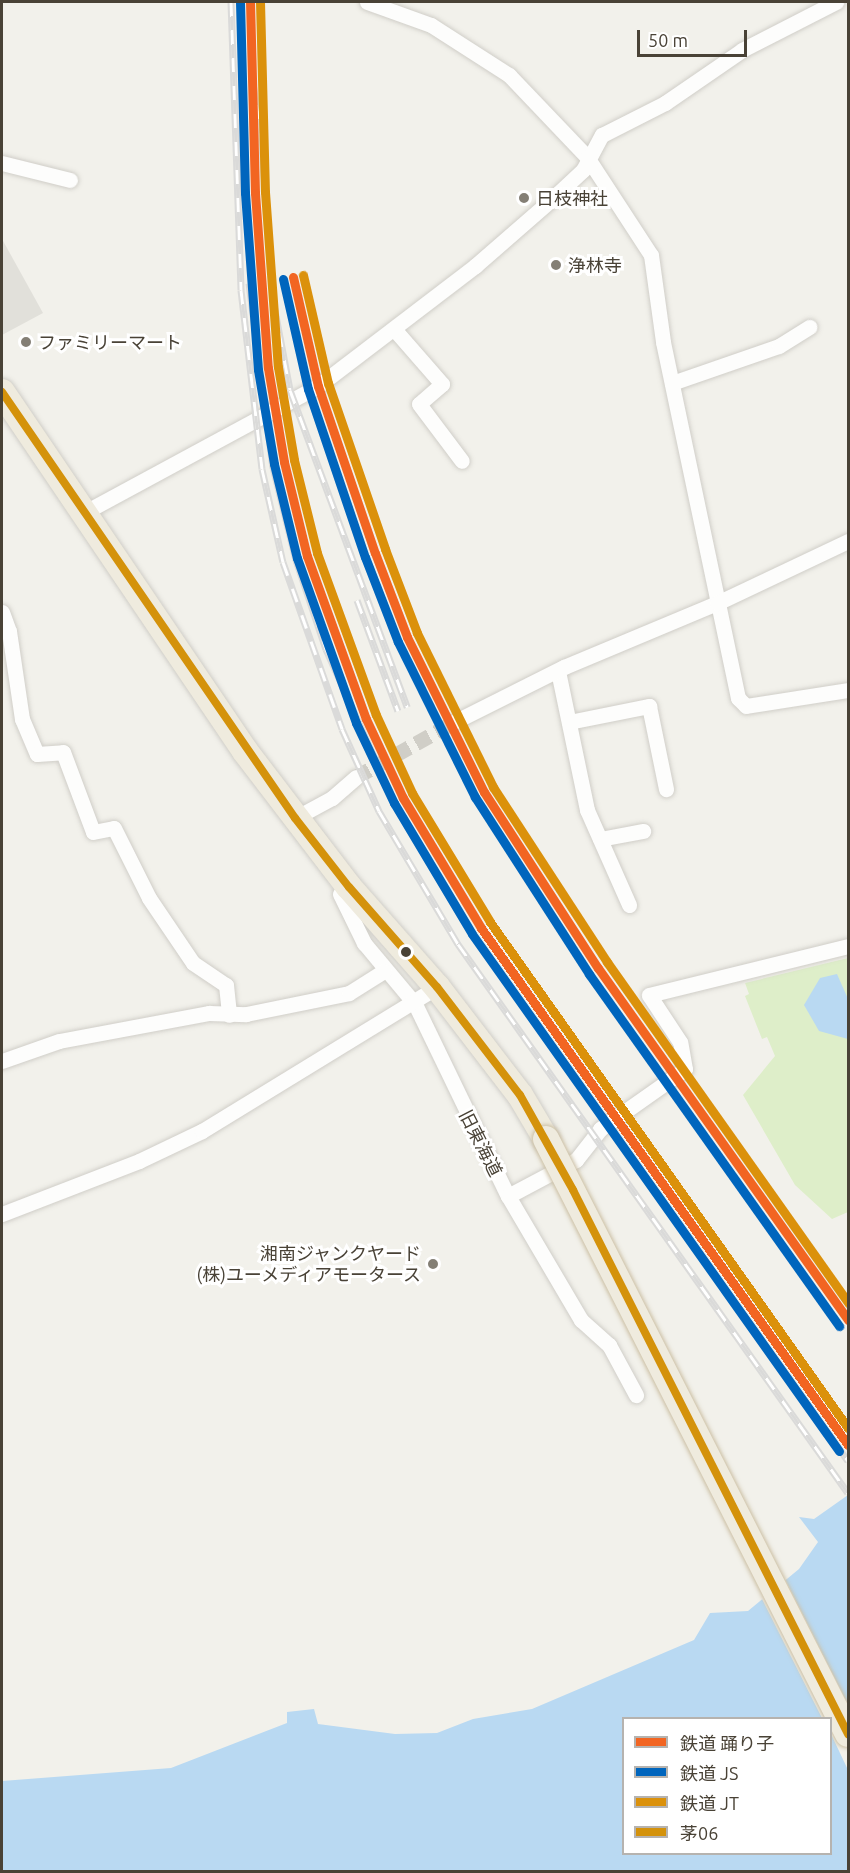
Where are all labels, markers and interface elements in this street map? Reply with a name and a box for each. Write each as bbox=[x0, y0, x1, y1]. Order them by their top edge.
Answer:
scale bar bbox=[640, 18, 750, 56]
text: 50 m bbox=[648, 30, 688, 50]
place label: 日枝神社 bbox=[536, 187, 608, 209]
marker: 日枝神社 bbox=[517, 191, 531, 205]
place label: 浄林寺 bbox=[568, 254, 622, 276]
marker: 浄林寺 bbox=[549, 258, 563, 272]
place label: ファミリーマート bbox=[38, 331, 182, 353]
marker: ファミリーマート bbox=[19, 335, 33, 349]
unlabelled marker bbox=[400, 946, 412, 958]
street label: 旧東海道 bbox=[455, 1106, 507, 1180]
place label: 湘南ジャンクヤード (株)ユーメディアモータース bbox=[194, 1243, 421, 1286]
marker: 湘南ジャンクヤード (株)ユーメディアモータース bbox=[426, 1257, 440, 1271]
legend bbox=[622, 1717, 832, 1855]
text: 鉄道 踊り子 bbox=[680, 1733, 774, 1753]
text: 鉄道 JS bbox=[680, 1763, 738, 1783]
text: 鉄道 JT bbox=[680, 1793, 739, 1813]
text: 茅06 bbox=[680, 1823, 718, 1843]

